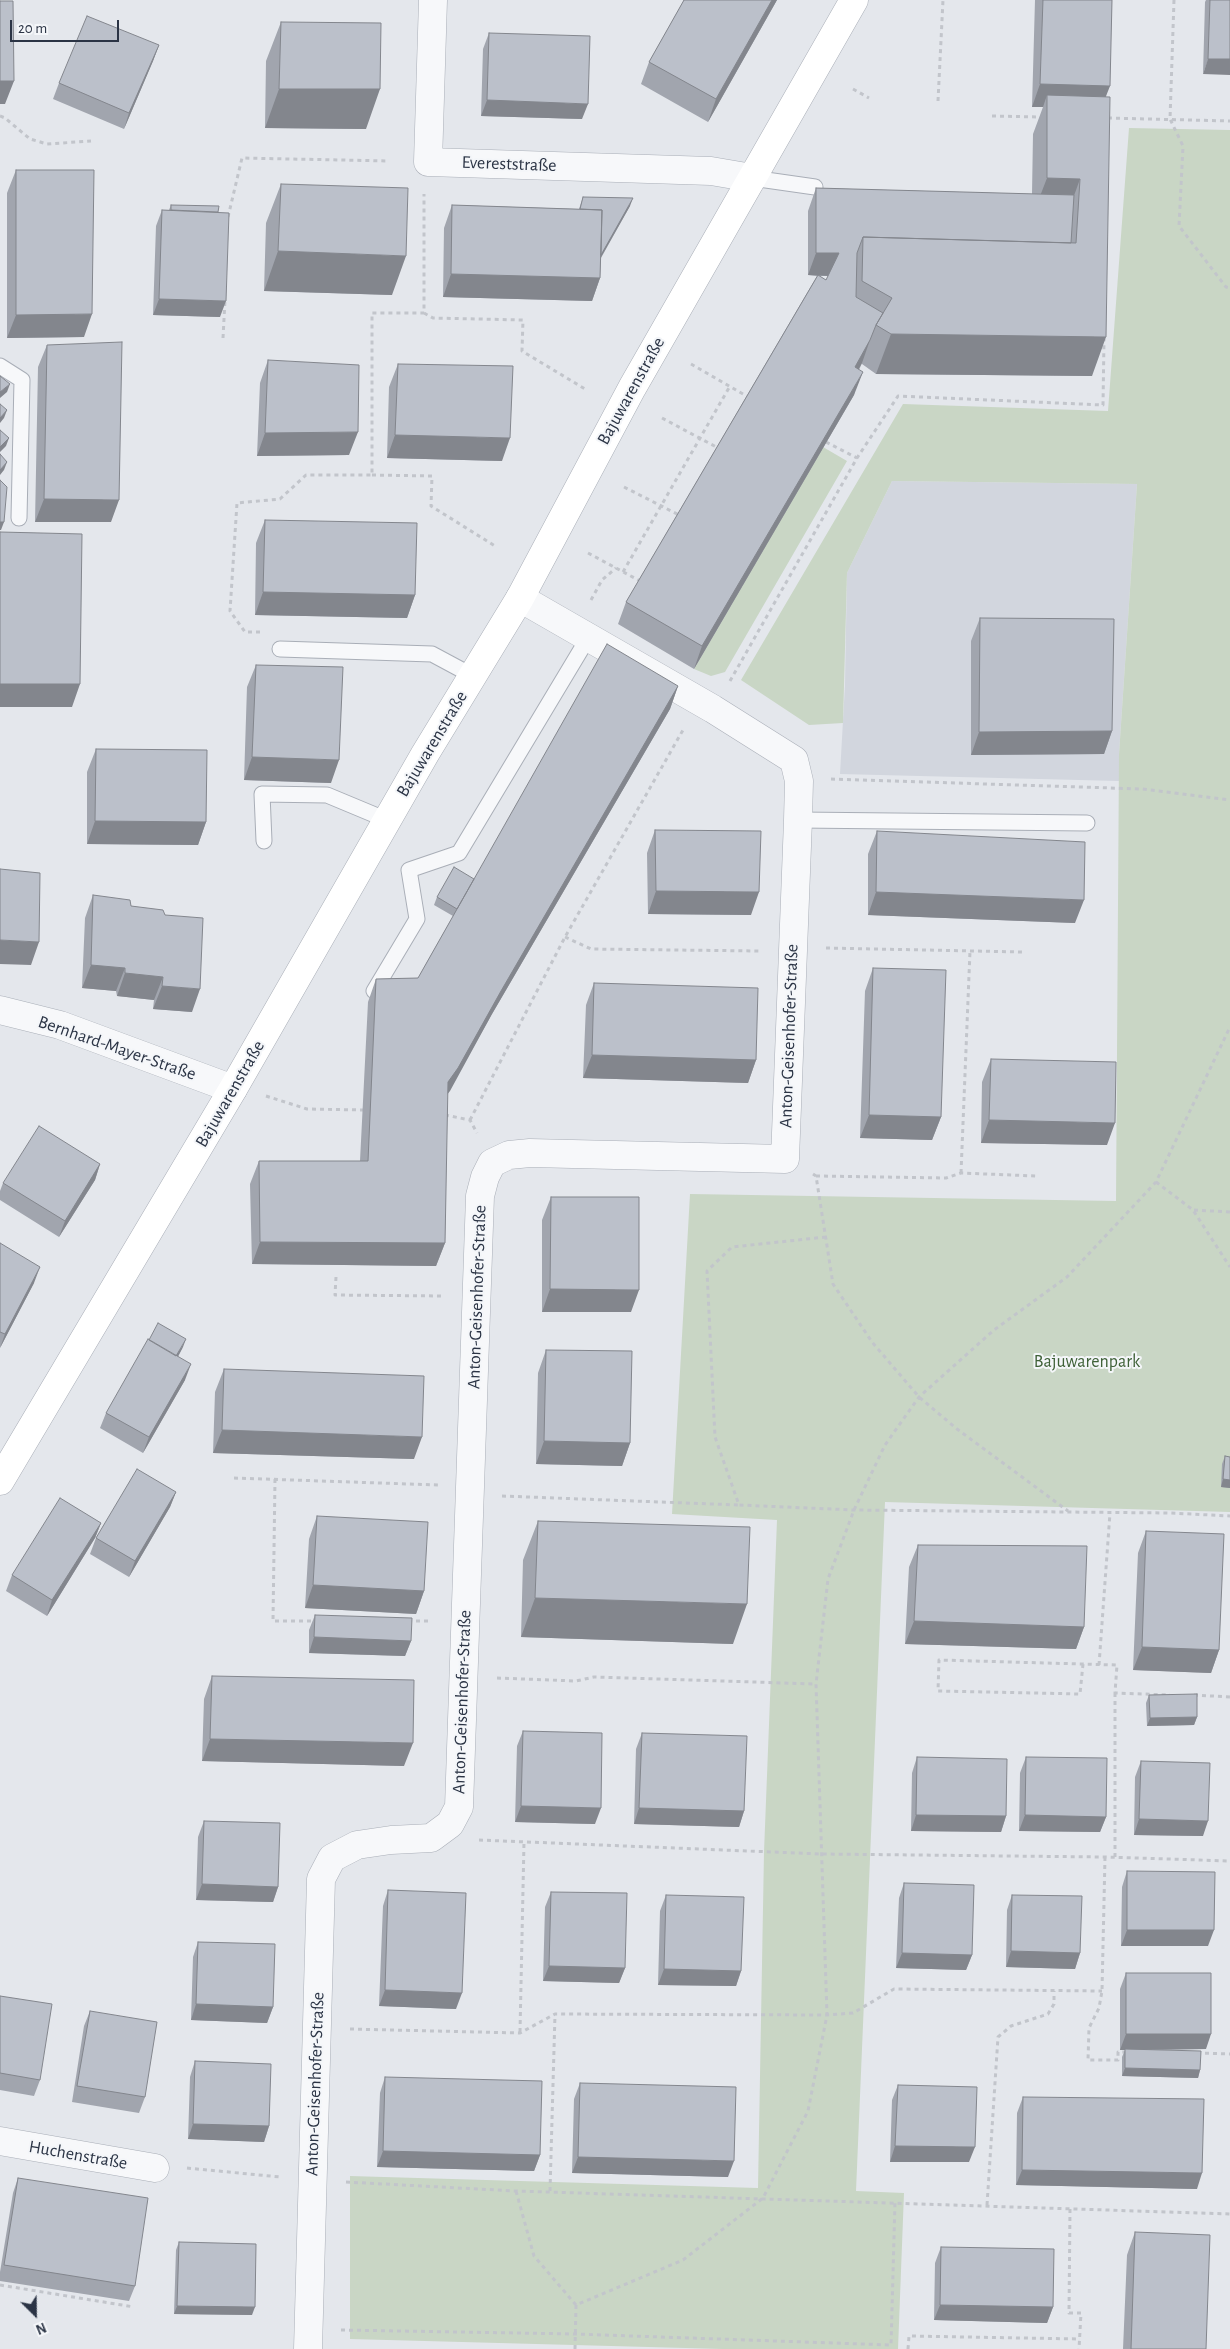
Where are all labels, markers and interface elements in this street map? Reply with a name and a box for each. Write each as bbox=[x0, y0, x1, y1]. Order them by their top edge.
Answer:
scale bar bbox=[12, 10, 121, 42]
text: 20 m bbox=[18, 21, 47, 36]
street label: Evereststraße bbox=[461, 152, 557, 176]
street label: Bajuwarenstraße bbox=[593, 333, 669, 449]
street label: Bajuwarenstraße bbox=[392, 687, 472, 801]
street label: Anton-Geisenhofer-Straße bbox=[775, 944, 803, 1128]
street label: Bernhard-Mayer-Straße bbox=[35, 1011, 199, 1085]
street label: Bajuwarenstraße bbox=[191, 1037, 269, 1151]
street label: Anton-Geisenhofer-Straße bbox=[463, 1205, 491, 1389]
park label: Bajuwarenpark bbox=[1034, 1351, 1140, 1373]
street label: Anton-Geisenhofer-Straße bbox=[448, 1610, 476, 1794]
street label: Anton-Geisenhofer-Straße bbox=[301, 1992, 329, 2176]
street label: Huchenstraße bbox=[27, 2136, 129, 2174]
north arrow bbox=[10, 2289, 60, 2339]
text: N bbox=[34, 2319, 48, 2336]

